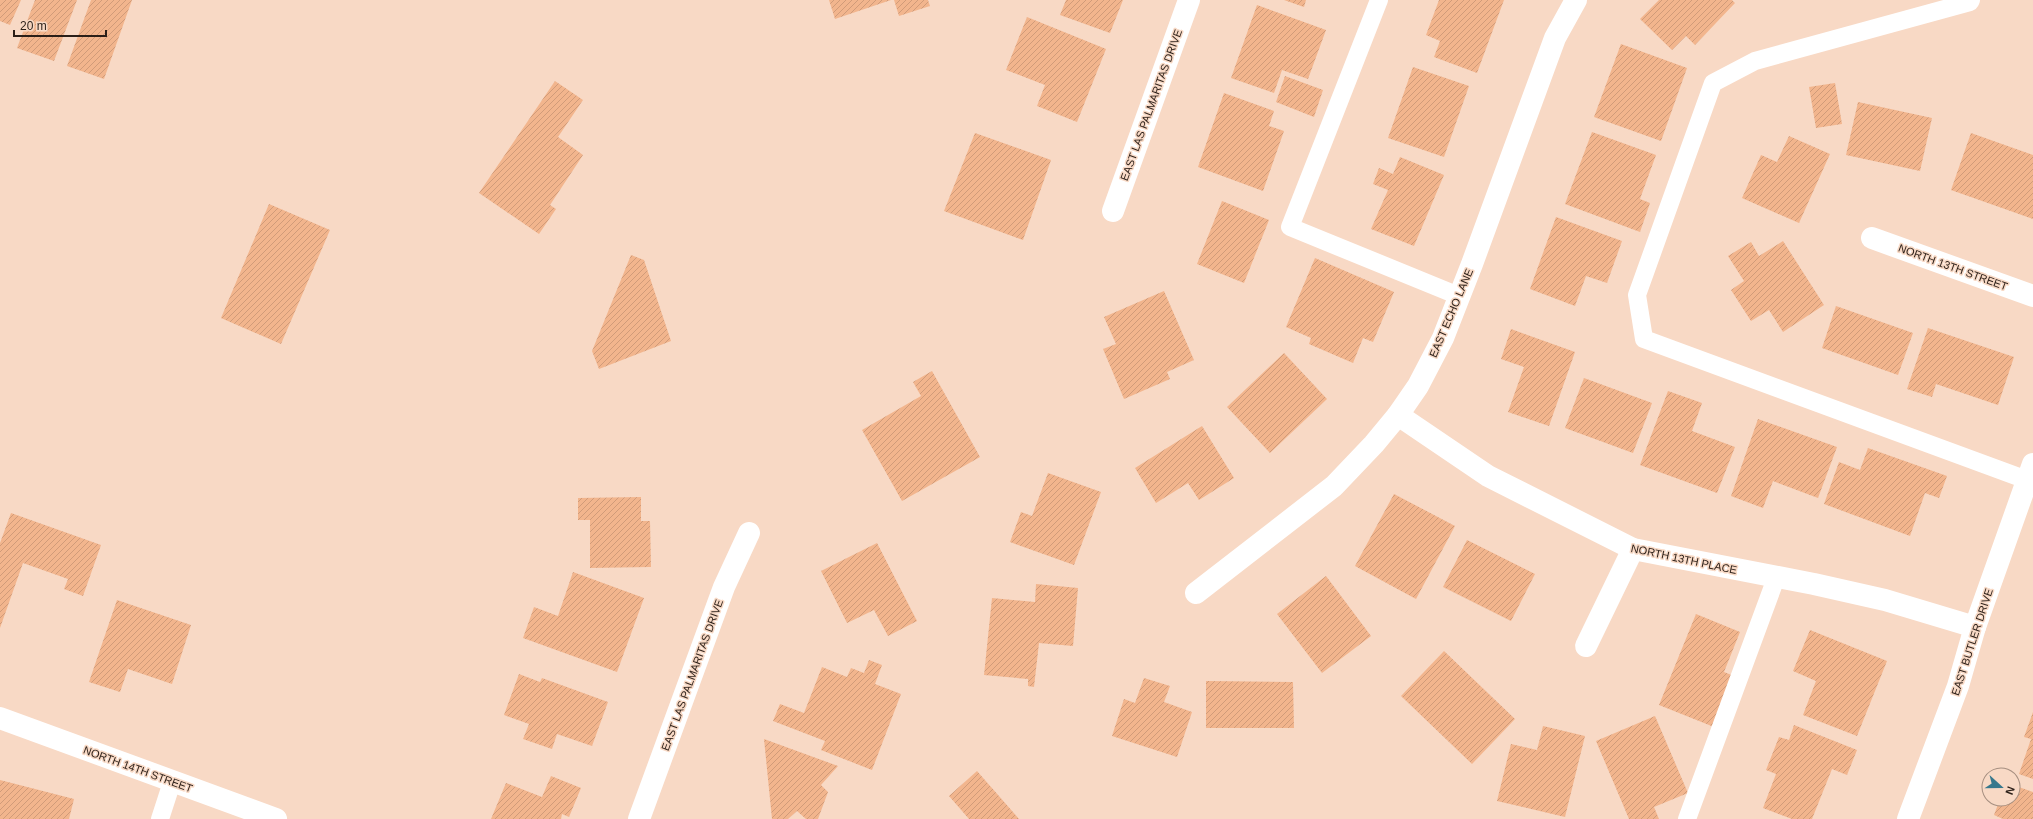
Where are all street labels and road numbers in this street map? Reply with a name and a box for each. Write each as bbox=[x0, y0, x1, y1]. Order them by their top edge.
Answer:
street label: EAST LAS PALMARITAS DRIVE bbox=[1118, 28, 1184, 182]
street label: NORTH 13TH STREET bbox=[1897, 242, 2009, 292]
street label: EAST ECHO LANE bbox=[1427, 267, 1475, 359]
street label: NORTH 13TH PLACE bbox=[1630, 542, 1738, 576]
street label: EAST BUTLER DRIVE bbox=[1949, 587, 1995, 697]
street label: EAST LAS PALMARITAS DRIVE bbox=[659, 598, 725, 752]
street label: NORTH 14TH STREET bbox=[82, 744, 194, 794]

